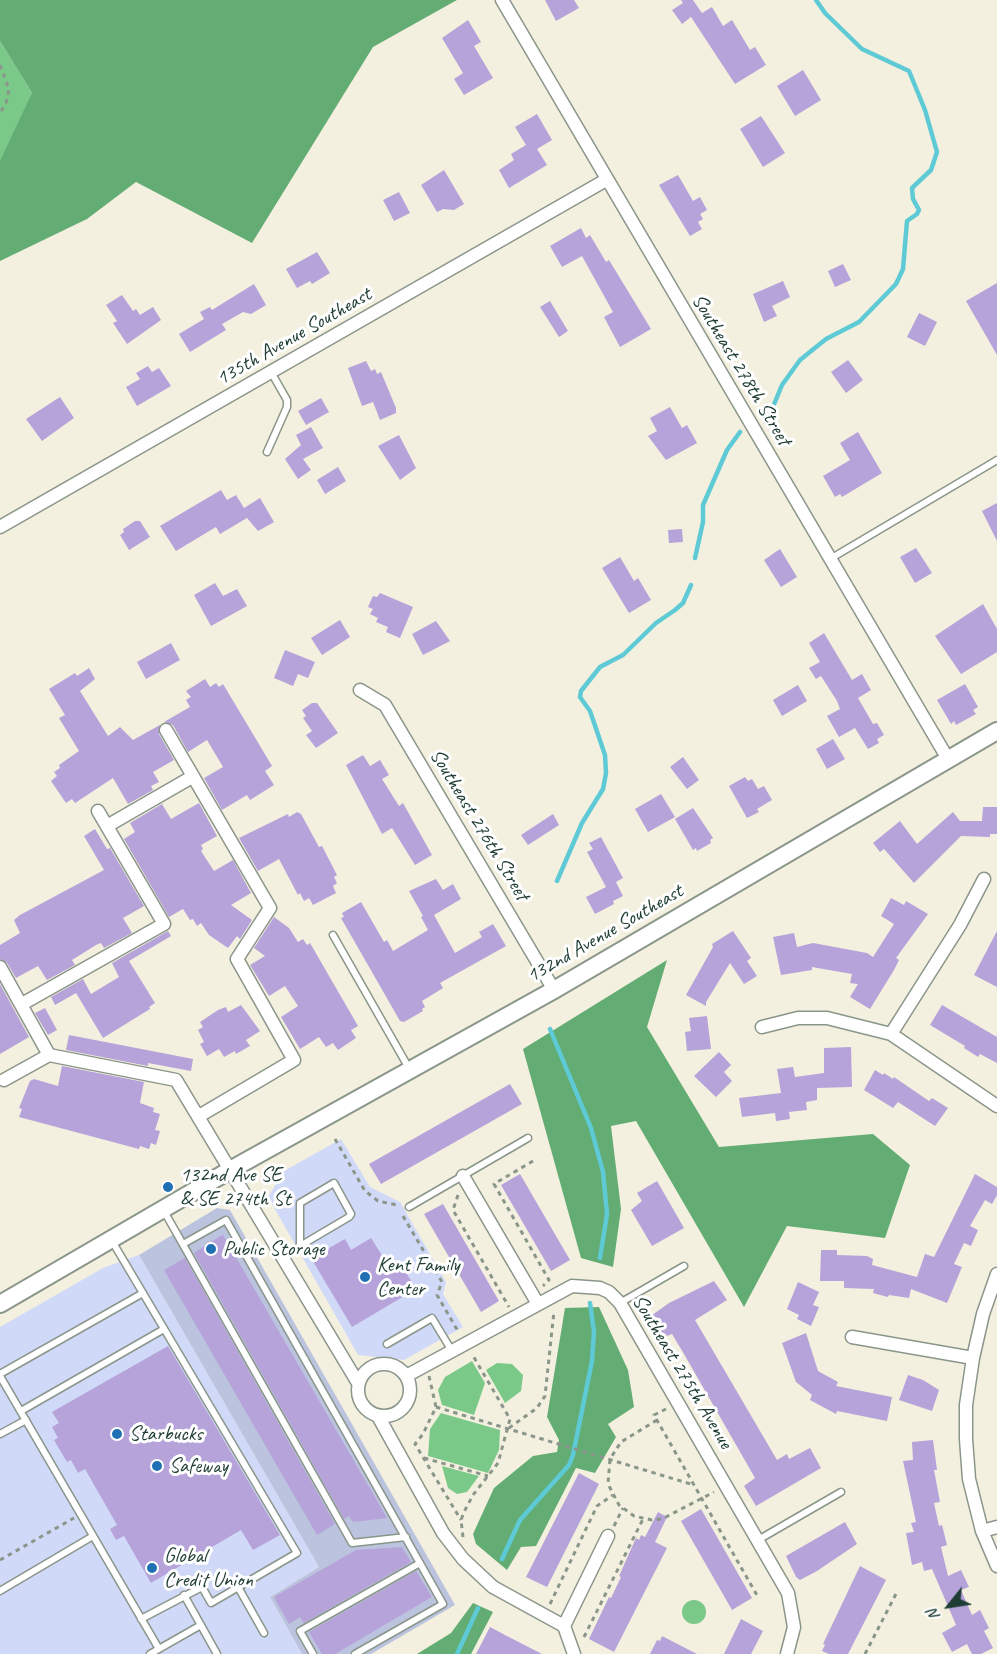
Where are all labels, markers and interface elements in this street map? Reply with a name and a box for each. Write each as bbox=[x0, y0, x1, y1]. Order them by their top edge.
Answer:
street label: 135th Avenue Southeast bbox=[212, 282, 376, 392]
street label: Southeast 278th Street bbox=[686, 290, 796, 450]
street label: Southeast 276th Street bbox=[424, 745, 534, 905]
street label: 132nd Avenue Southeast bbox=[522, 879, 688, 989]
place label: 132nd Ave SE & SE 274th St bbox=[180, 1162, 291, 1212]
marker: 132nd Ave SE & SE 274th St bbox=[161, 1180, 175, 1194]
place label: Public Storage bbox=[223, 1236, 324, 1262]
marker: Public Storage bbox=[204, 1242, 218, 1256]
place label: Kent Family Center bbox=[377, 1252, 459, 1302]
marker: Kent Family Center bbox=[358, 1270, 372, 1284]
street label: Southeast 275th Avenue bbox=[626, 1290, 738, 1454]
place label: Starbucks bbox=[129, 1421, 202, 1447]
marker: Starbucks bbox=[110, 1427, 124, 1441]
place label: Safeway bbox=[169, 1453, 228, 1479]
marker: Safeway bbox=[150, 1459, 164, 1473]
place label: Global Credit Union bbox=[164, 1543, 253, 1593]
marker: Global Credit Union bbox=[145, 1561, 159, 1575]
north arrow bbox=[919, 1576, 979, 1636]
text: N bbox=[922, 1606, 945, 1624]

